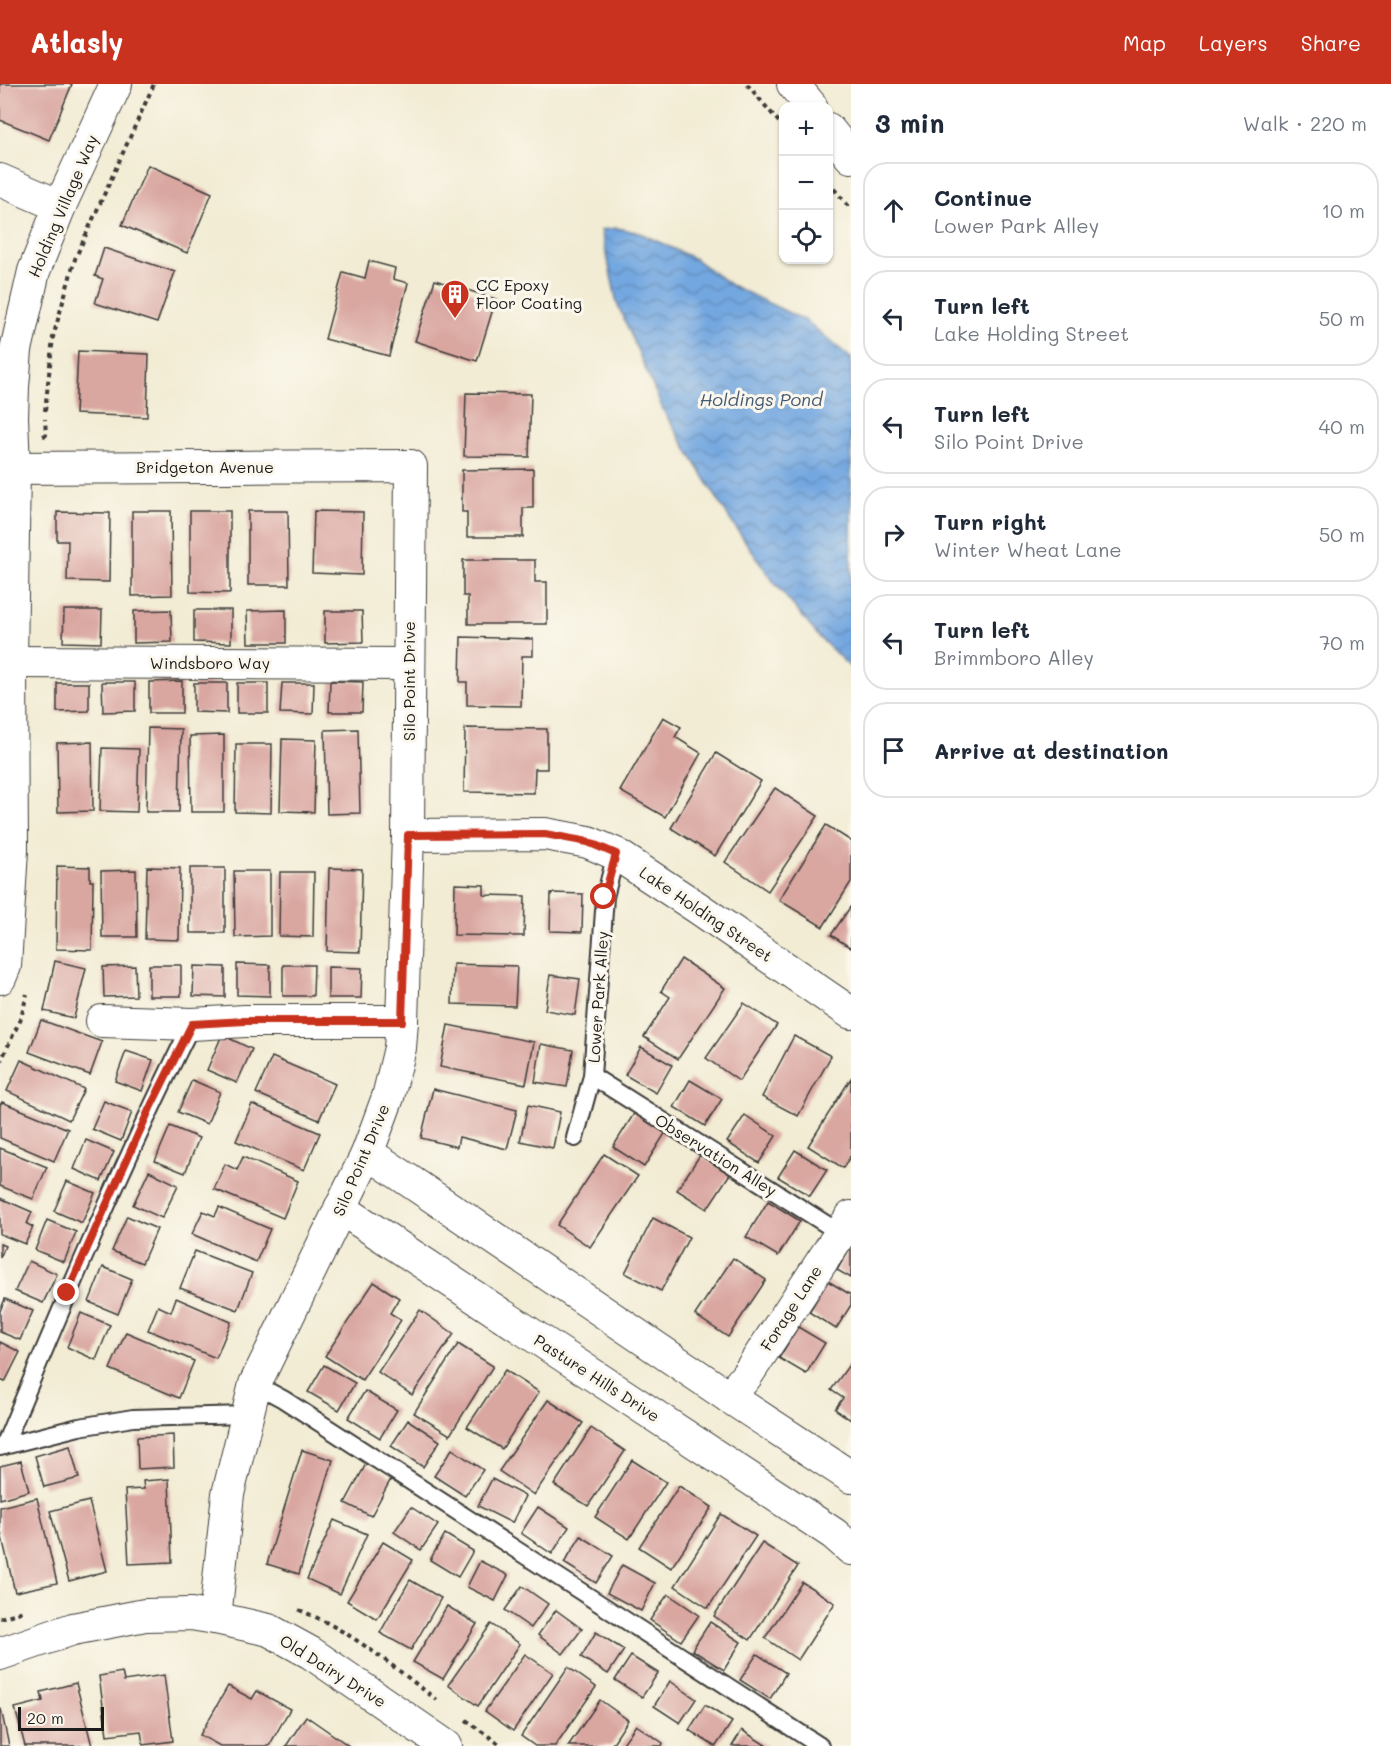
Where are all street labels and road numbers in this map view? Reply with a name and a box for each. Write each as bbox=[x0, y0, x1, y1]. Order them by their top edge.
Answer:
street label: Holding Village Way bbox=[23, 131, 102, 280]
street label: Bridgeton Avenue bbox=[136, 456, 274, 477]
street label: Silo Point Drive bbox=[398, 621, 419, 741]
street label: Windsboro Way bbox=[150, 652, 270, 673]
street label: Lake Holding Street bbox=[636, 861, 777, 966]
street label: Lower Park Alley bbox=[582, 930, 613, 1064]
street label: Silo Point Drive bbox=[327, 1100, 394, 1219]
street label: Observation Alley bbox=[651, 1109, 781, 1201]
street label: Forage Lane bbox=[755, 1261, 826, 1354]
street label: Pasture Hills Drive bbox=[530, 1329, 664, 1426]
street label: Old Dairy Drive bbox=[276, 1629, 390, 1712]

